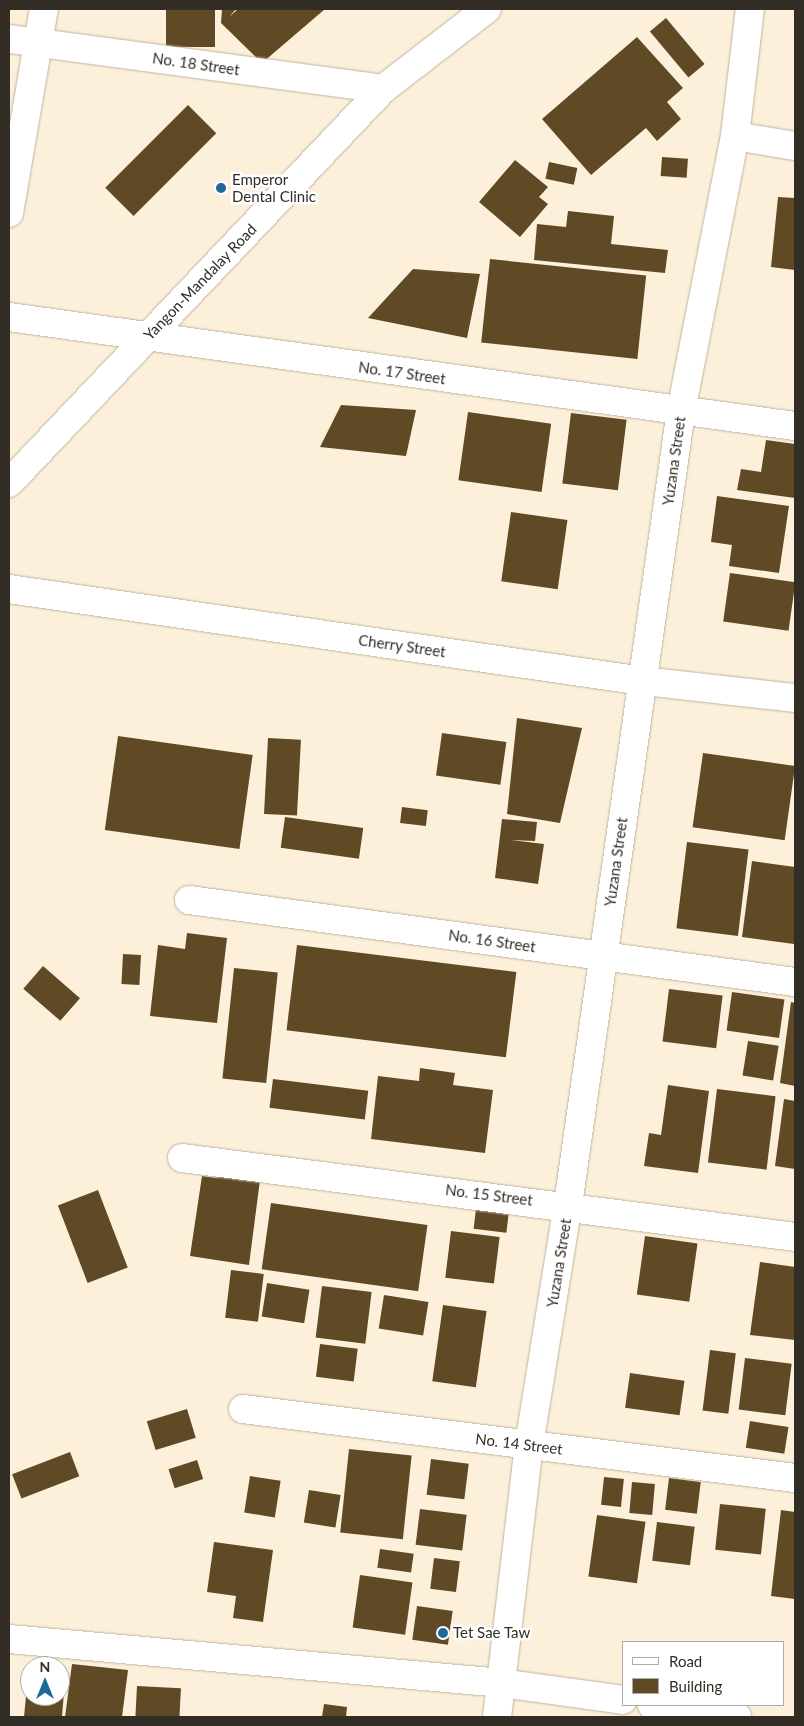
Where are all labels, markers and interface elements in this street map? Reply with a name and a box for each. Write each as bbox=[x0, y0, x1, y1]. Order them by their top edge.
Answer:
street label: No. 18 Street bbox=[151, 49, 241, 79]
place label: Emperor Dental Clinic bbox=[232, 170, 316, 205]
marker: Emperor Dental Clinic bbox=[214, 181, 228, 195]
street label: Yangon-Mandalay Road bbox=[140, 220, 260, 344]
street label: No. 17 Street bbox=[357, 358, 447, 388]
street label: Yuzana Street bbox=[659, 415, 689, 507]
street label: Cherry Street bbox=[357, 631, 447, 661]
street label: Yuzana Street bbox=[601, 816, 631, 908]
street label: No. 16 Street bbox=[447, 926, 537, 956]
street label: No. 15 Street bbox=[444, 1181, 534, 1209]
street label: Yuzana Street bbox=[543, 1217, 575, 1309]
street label: No. 14 Street bbox=[474, 1430, 564, 1458]
place label: Tet Sae Taw bbox=[453, 1624, 531, 1642]
marker: Tet Sae Taw bbox=[437, 1627, 449, 1639]
legend bbox=[622, 1641, 784, 1706]
text: Road bbox=[669, 1652, 702, 1670]
north arrow bbox=[20, 1656, 70, 1706]
text: N bbox=[40, 1658, 50, 1675]
text: Building bbox=[669, 1677, 722, 1695]

